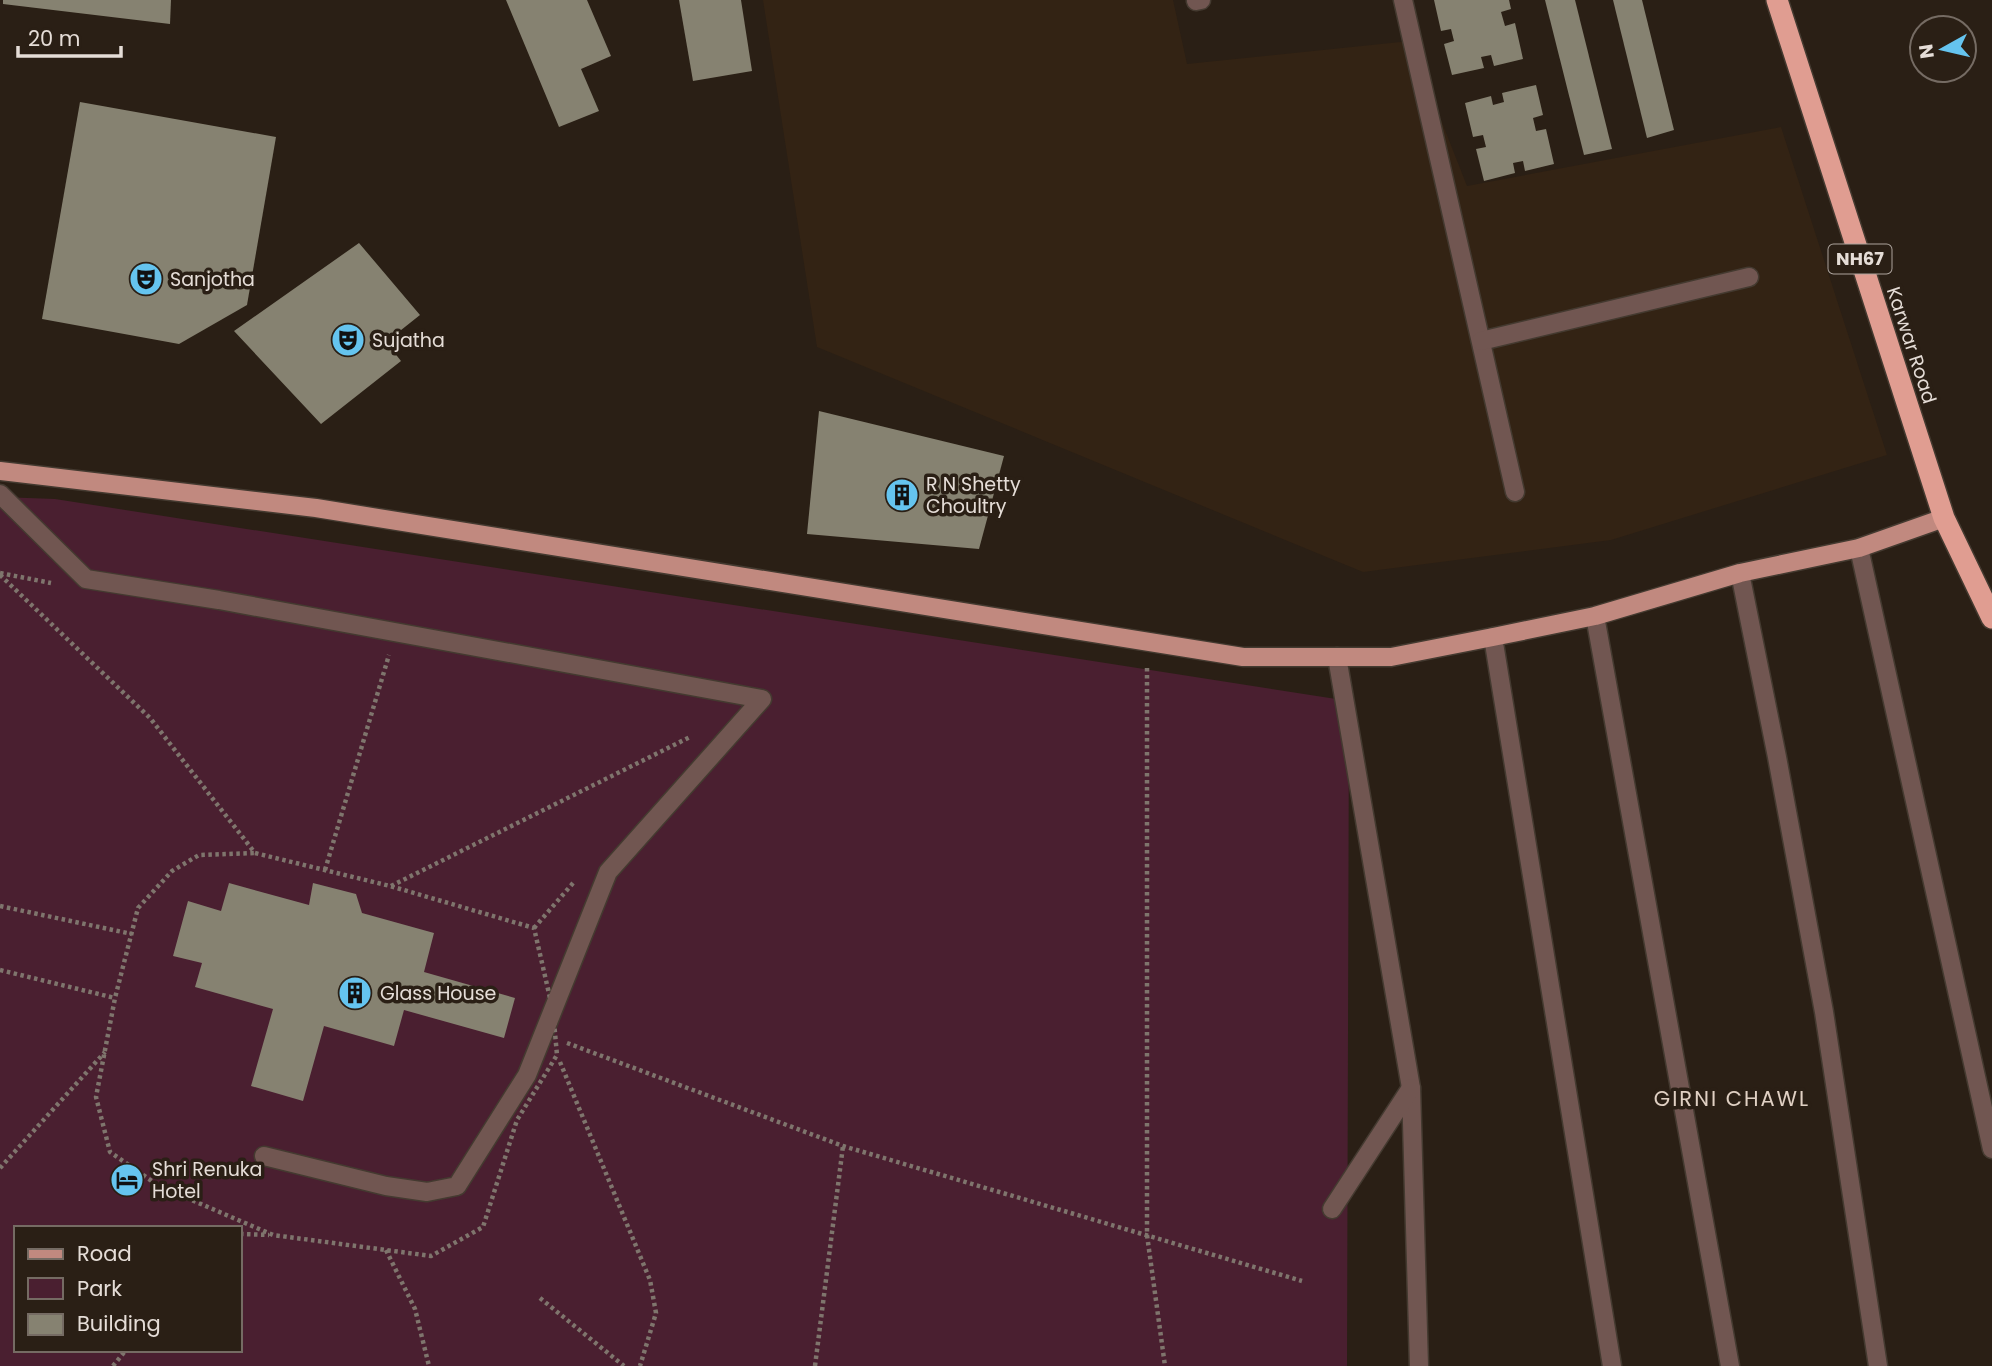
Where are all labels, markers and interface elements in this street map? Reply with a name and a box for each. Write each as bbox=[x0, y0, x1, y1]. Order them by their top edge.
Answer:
scale bar bbox=[18, 14, 121, 58]
north arrow bbox=[1908, 14, 1978, 84]
text: 20 m bbox=[28, 24, 81, 53]
text: N bbox=[1912, 42, 1941, 60]
road number: NH67 bbox=[1828, 244, 1892, 274]
theatre icon: Sanjotha bbox=[127, 260, 165, 298]
place label: Sanjotha bbox=[170, 266, 255, 293]
street label: Karwar Road bbox=[1880, 283, 1943, 407]
theatre icon: Sujatha bbox=[329, 321, 367, 359]
place label: Sujatha bbox=[372, 327, 445, 354]
place label: R N Shetty Choultry bbox=[926, 471, 1021, 520]
building icon: R N Shetty Choultry bbox=[883, 476, 921, 514]
building icon: Glass House bbox=[336, 974, 374, 1012]
place label: Glass House bbox=[380, 980, 496, 1007]
district label: GIRNI CHAWL bbox=[1654, 1084, 1810, 1113]
place label: Shri Renuka Hotel bbox=[152, 1156, 262, 1205]
hotel icon: Shri Renuka Hotel bbox=[108, 1161, 146, 1199]
legend bbox=[14, 1226, 242, 1352]
text: Road bbox=[77, 1239, 132, 1268]
text: Park bbox=[77, 1274, 122, 1303]
text: Building bbox=[77, 1309, 161, 1338]

